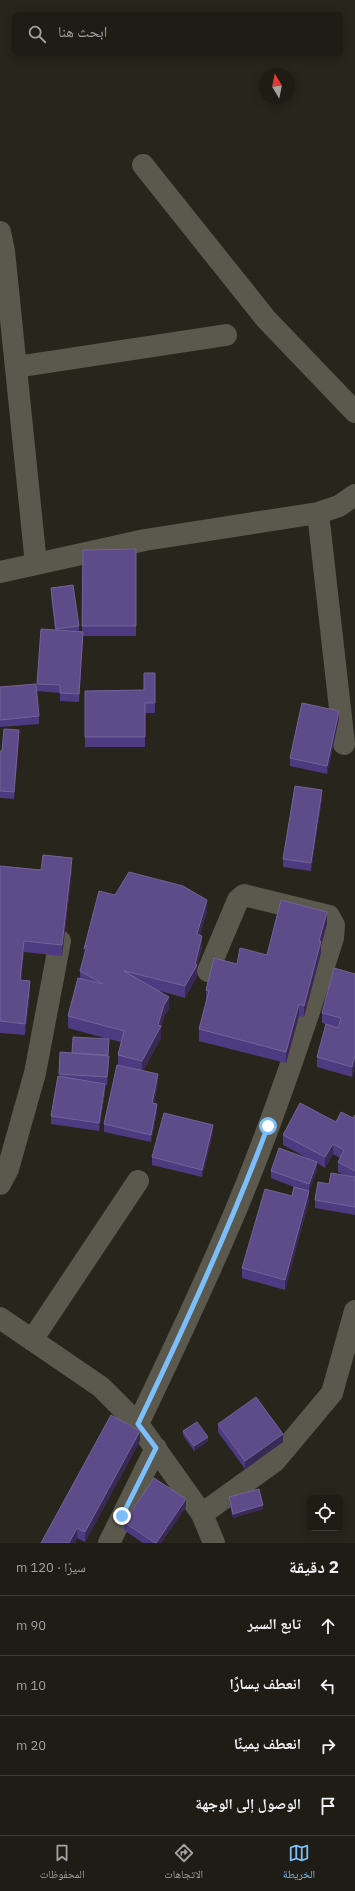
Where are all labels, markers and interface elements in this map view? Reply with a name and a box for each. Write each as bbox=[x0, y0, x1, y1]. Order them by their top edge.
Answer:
search box bbox=[12, 12, 343, 56]
text: ابحث هنا bbox=[58, 22, 107, 41]
icon: search bbox=[26, 23, 48, 45]
north arrow bbox=[259, 68, 295, 104]
route start bbox=[259, 1117, 277, 1135]
map controls bbox=[307, 1495, 343, 1531]
button: locate bbox=[307, 1495, 343, 1531]
route end bbox=[113, 1507, 131, 1525]
text: 2 دقيقة bbox=[289, 1556, 339, 1578]
text: سيرًا · 120 m bbox=[16, 1559, 86, 1576]
text: تابع السير bbox=[247, 1614, 301, 1633]
icon: ahead bbox=[317, 1615, 339, 1637]
text: 90 m bbox=[16, 1617, 46, 1634]
text: انعطف يسارًا bbox=[229, 1674, 301, 1693]
icon: left bbox=[317, 1675, 339, 1697]
text: 10 m bbox=[16, 1677, 46, 1694]
text: انعطف يمينًا bbox=[234, 1734, 301, 1753]
icon: right bbox=[317, 1735, 339, 1757]
text: 20 m bbox=[16, 1737, 46, 1754]
text: الوصول إلى الوجهة bbox=[195, 1794, 301, 1813]
icon: arrive bbox=[317, 1795, 339, 1817]
tab: المحفوظات bbox=[40, 1842, 85, 1885]
tab: الاتجاهات bbox=[164, 1842, 203, 1885]
tab: الخريطة bbox=[283, 1842, 315, 1885]

